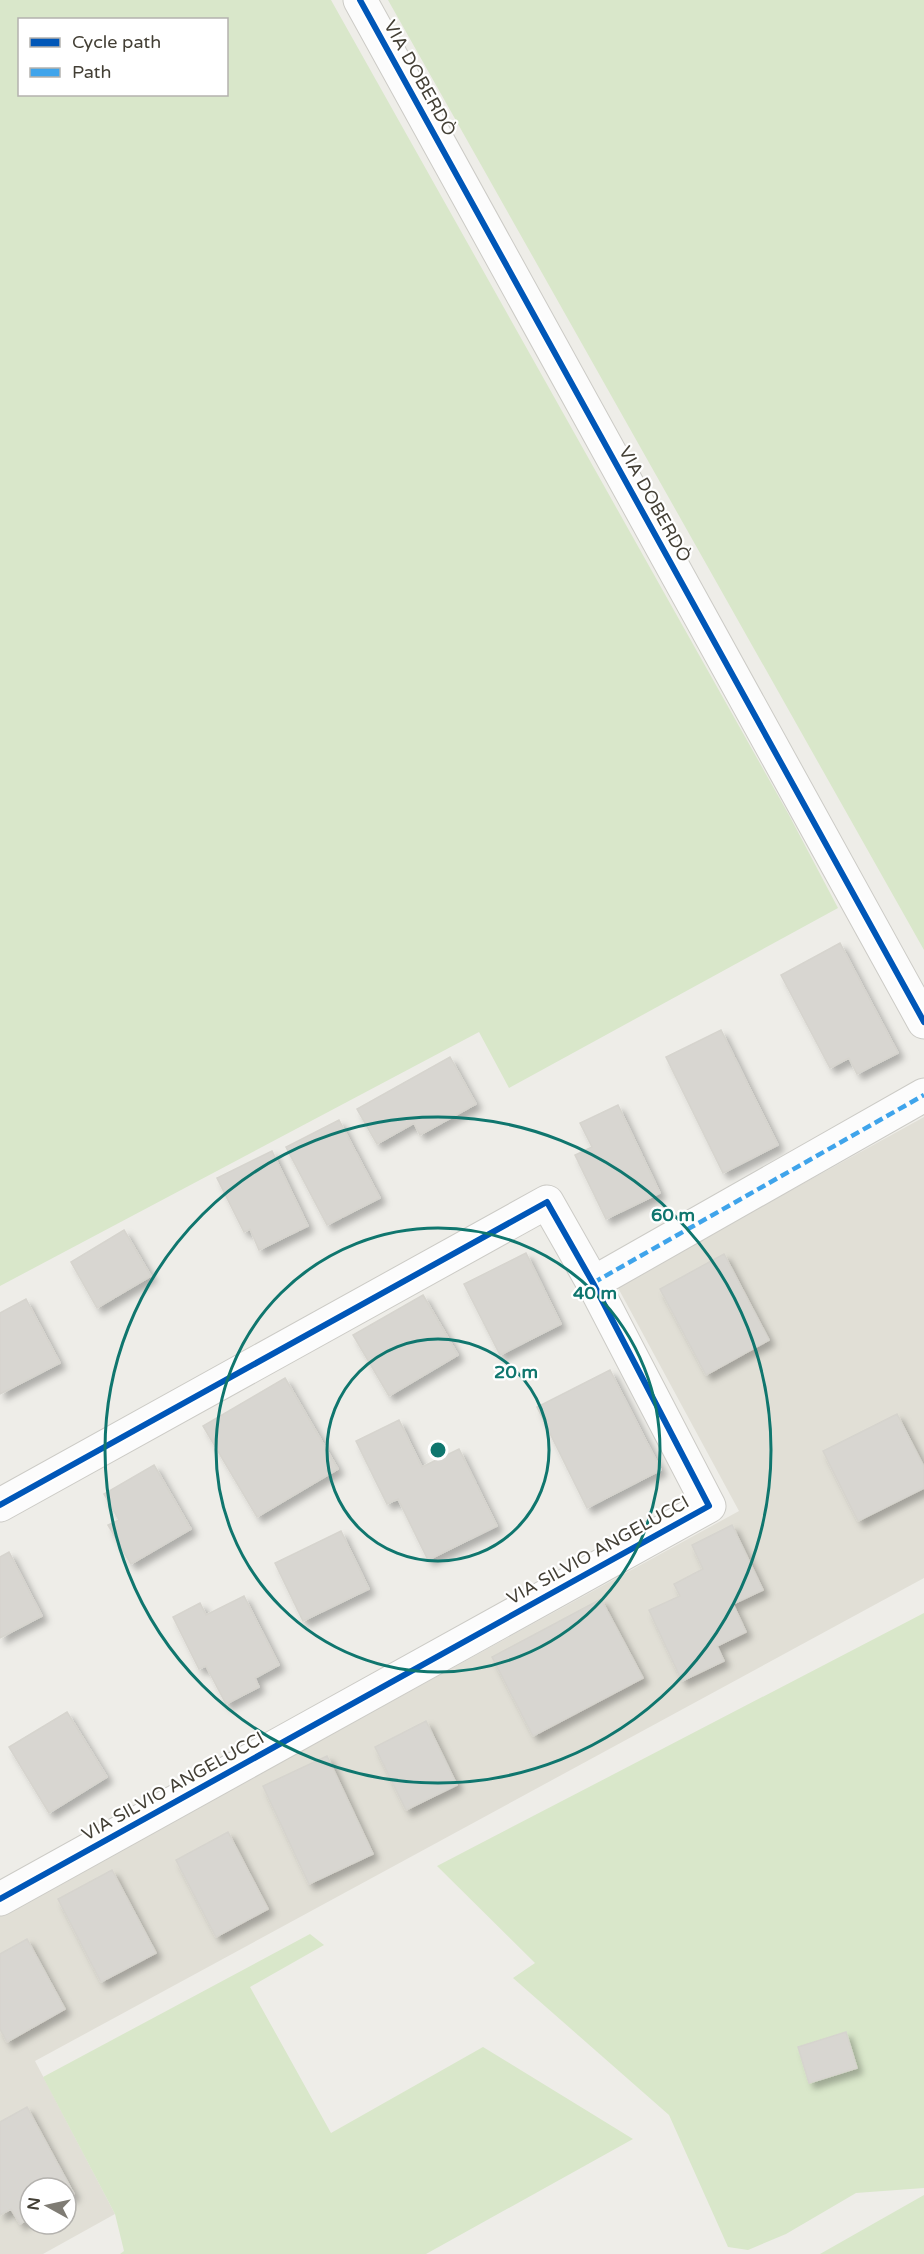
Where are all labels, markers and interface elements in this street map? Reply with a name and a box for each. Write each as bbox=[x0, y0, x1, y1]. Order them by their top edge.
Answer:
street label: VIA DOBERDÒ bbox=[379, 16, 461, 140]
legend bbox=[18, 18, 228, 96]
text: Cycle path bbox=[72, 31, 161, 53]
text: Path bbox=[72, 61, 111, 83]
street label: VIA DOBERDÒ bbox=[614, 442, 696, 566]
text: 60 m bbox=[651, 1204, 695, 1226]
text: 40 m bbox=[573, 1282, 617, 1304]
text: 20 m bbox=[494, 1361, 538, 1383]
centre of rings bbox=[428, 1440, 448, 1460]
street label: VIA SILVIO ANGELUCCI bbox=[503, 1491, 693, 1609]
street label: VIA SILVIO ANGELUCCI bbox=[78, 1727, 268, 1845]
north arrow bbox=[18, 2176, 78, 2236]
text: N bbox=[23, 2196, 45, 2212]

